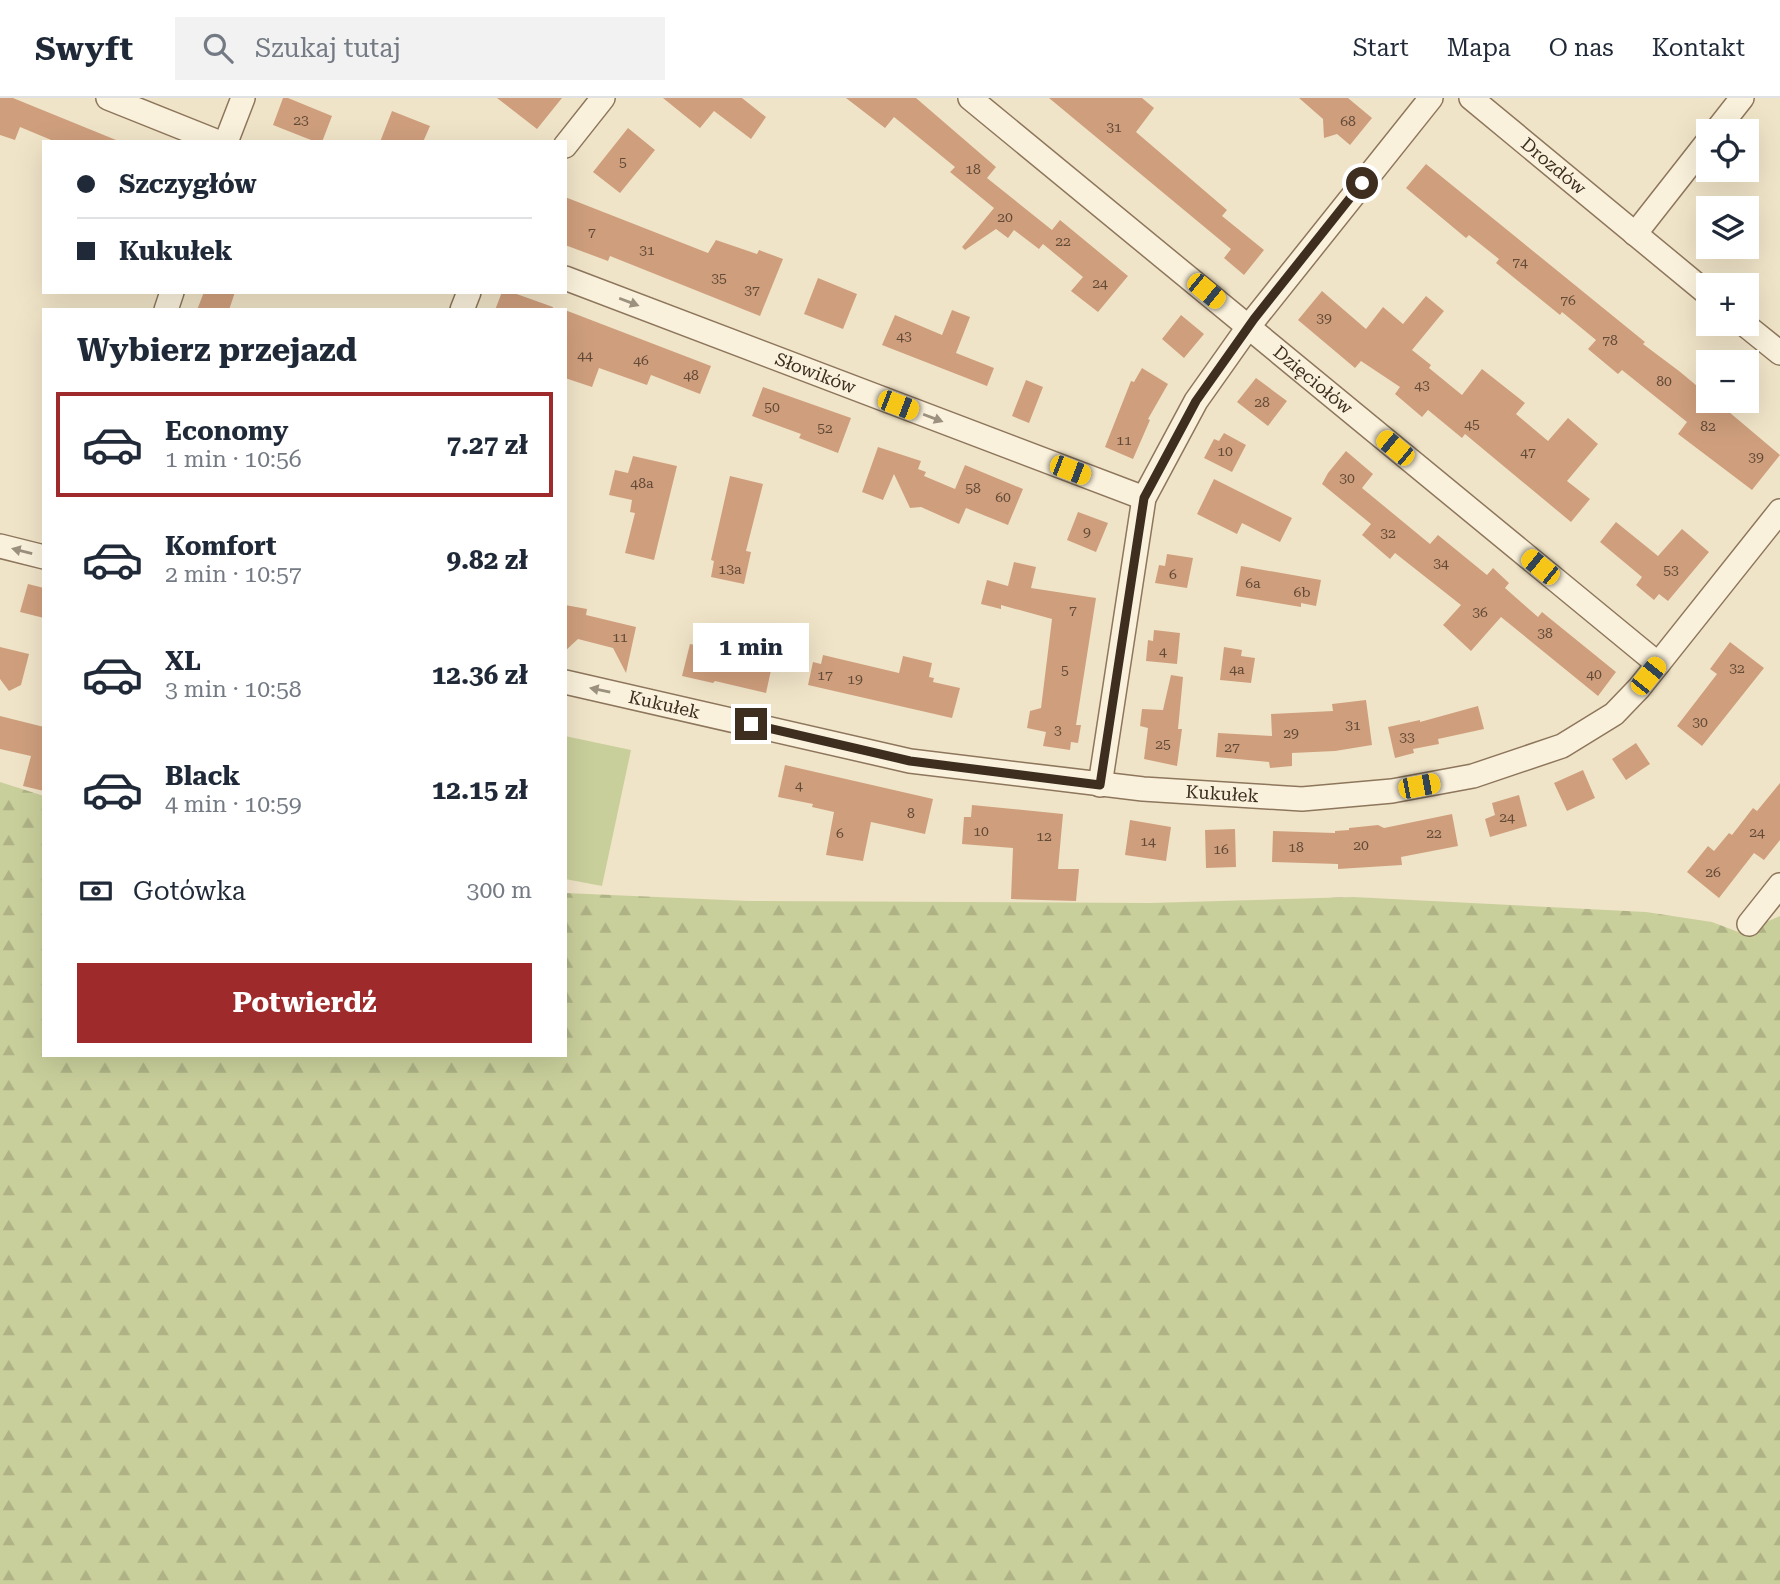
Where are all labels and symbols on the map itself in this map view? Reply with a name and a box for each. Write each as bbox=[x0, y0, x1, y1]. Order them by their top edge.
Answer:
house number: 23 bbox=[293, 112, 309, 128]
house number: 68 bbox=[1340, 113, 1356, 129]
house number: 31 bbox=[1106, 119, 1122, 135]
street label: Drozdów bbox=[1517, 133, 1591, 199]
house number: 5 bbox=[619, 154, 627, 170]
house number: 18 bbox=[965, 161, 981, 177]
route start bbox=[1346, 167, 1378, 199]
house number: 20 bbox=[997, 209, 1013, 225]
house number: 7 bbox=[588, 224, 596, 240]
house number: 22 bbox=[1055, 233, 1071, 249]
house number: 31 bbox=[639, 242, 655, 258]
house number: 74 bbox=[1512, 254, 1528, 270]
house number: 35 bbox=[711, 270, 727, 286]
car bbox=[1184, 270, 1229, 312]
house number: 24 bbox=[1092, 275, 1108, 291]
house number: 37 bbox=[744, 282, 760, 298]
house number: 76 bbox=[1560, 292, 1576, 308]
one-way arrow bbox=[619, 297, 640, 308]
house number: 39 bbox=[1316, 310, 1332, 326]
house number: 43 bbox=[896, 328, 912, 344]
house number: 78 bbox=[1602, 332, 1618, 348]
street label: Dzięciołów bbox=[1269, 341, 1357, 418]
house number: 44 bbox=[577, 347, 593, 363]
street label: Słowików bbox=[772, 348, 859, 398]
house number: 46 bbox=[633, 352, 649, 368]
house number: 48 bbox=[683, 367, 699, 383]
house number: 80 bbox=[1656, 373, 1672, 389]
house number: 43 bbox=[1414, 377, 1430, 393]
car bbox=[875, 388, 922, 422]
house number: 28 bbox=[1254, 394, 1270, 410]
house number: 50 bbox=[764, 399, 780, 415]
one-way arrow bbox=[923, 412, 944, 423]
house number: 45 bbox=[1464, 416, 1480, 432]
house number: 82 bbox=[1700, 418, 1716, 434]
house number: 52 bbox=[817, 420, 833, 436]
car bbox=[1373, 426, 1418, 470]
house number: 11 bbox=[1116, 432, 1132, 448]
house number: 10 bbox=[1217, 443, 1233, 459]
house number: 47 bbox=[1520, 444, 1536, 460]
house number: 39 bbox=[1748, 449, 1764, 465]
car bbox=[1047, 453, 1094, 487]
house number: 30 bbox=[1339, 470, 1355, 486]
house number: 48a bbox=[630, 475, 654, 491]
house number: 58 bbox=[965, 480, 981, 496]
house number: 60 bbox=[995, 489, 1011, 505]
house number: 9 bbox=[1083, 524, 1091, 540]
house number: 32 bbox=[1380, 525, 1396, 541]
one-way arrow bbox=[11, 545, 33, 556]
car bbox=[1518, 546, 1563, 588]
house number: 34 bbox=[1433, 555, 1449, 571]
house number: 13a bbox=[718, 561, 742, 577]
house number: 53 bbox=[1663, 562, 1679, 578]
house number: 6 bbox=[1169, 566, 1177, 582]
house number: 6a bbox=[1245, 575, 1261, 591]
house number: 6b bbox=[1294, 584, 1310, 600]
house number: 7 bbox=[1069, 602, 1077, 618]
house number: 36 bbox=[1472, 604, 1488, 620]
callout: 1 min bbox=[693, 622, 809, 672]
house number: 38 bbox=[1537, 625, 1553, 641]
house number: 11 bbox=[612, 629, 628, 645]
house number: 4 bbox=[1159, 643, 1167, 659]
car bbox=[1627, 653, 1670, 699]
house number: 32 bbox=[1729, 660, 1745, 676]
house number: 4a bbox=[1229, 661, 1245, 677]
house number: 5 bbox=[1061, 662, 1069, 678]
house number: 40 bbox=[1586, 666, 1602, 682]
house number: 17 bbox=[817, 667, 833, 683]
house number: 19 bbox=[847, 671, 863, 687]
one-way arrow bbox=[589, 684, 611, 695]
street label: Kukułek bbox=[627, 686, 703, 723]
route end bbox=[735, 708, 767, 740]
house number: 30 bbox=[1692, 714, 1708, 730]
house number: 31 bbox=[1345, 717, 1361, 733]
house number: 3 bbox=[1054, 722, 1062, 738]
house number: 29 bbox=[1283, 725, 1299, 741]
house number: 33 bbox=[1399, 729, 1415, 745]
house number: 25 bbox=[1155, 736, 1171, 752]
house number: 27 bbox=[1224, 739, 1240, 755]
car bbox=[1397, 772, 1442, 800]
house number: 4 bbox=[795, 777, 803, 793]
street label: Kukułek bbox=[1185, 781, 1259, 806]
house number: 8 bbox=[907, 805, 915, 821]
house number: 24 bbox=[1499, 809, 1515, 825]
house number: 10 bbox=[973, 823, 989, 839]
house number: 24 bbox=[1749, 824, 1765, 840]
house number: 6 bbox=[836, 825, 844, 841]
house number: 22 bbox=[1426, 825, 1442, 841]
house number: 12 bbox=[1036, 828, 1052, 844]
house number: 14 bbox=[1140, 833, 1156, 849]
house number: 20 bbox=[1353, 837, 1369, 853]
house number: 18 bbox=[1288, 839, 1304, 855]
house number: 16 bbox=[1213, 841, 1229, 857]
house number: 26 bbox=[1705, 864, 1721, 880]

